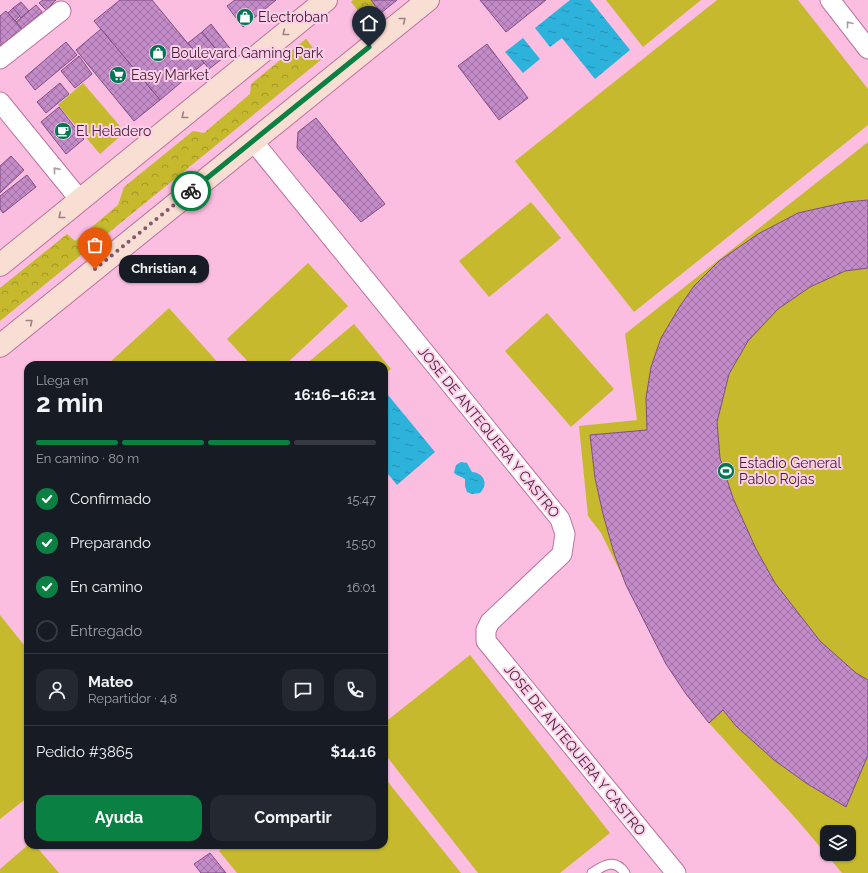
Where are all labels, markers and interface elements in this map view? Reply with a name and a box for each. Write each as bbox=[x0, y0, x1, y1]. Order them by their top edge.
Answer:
pin bbox=[352, 6, 386, 47]
shop icon: Electroban bbox=[235, 7, 255, 27]
place label: Electroban bbox=[258, 9, 328, 25]
icon: home bbox=[358, 12, 380, 34]
one-way arrow bbox=[398, 17, 406, 24]
one-way arrow bbox=[846, 22, 853, 29]
one-way arrow bbox=[282, 29, 289, 36]
shop icon: Boulevard Gaming Park bbox=[148, 43, 168, 63]
place label: Boulevard Gaming Park bbox=[171, 45, 324, 61]
supermarket icon: Easy Market bbox=[108, 65, 128, 85]
place label: Easy Market bbox=[131, 67, 209, 83]
one-way arrow bbox=[181, 111, 188, 118]
cafe icon: El Heladero bbox=[53, 121, 73, 141]
place label: El Heladero bbox=[76, 123, 151, 139]
one-way arrow bbox=[53, 167, 60, 175]
courier bbox=[171, 171, 211, 211]
icon: bike bbox=[180, 180, 202, 202]
one-way arrow bbox=[59, 211, 66, 218]
pin bbox=[78, 228, 112, 269]
icon: bag bbox=[84, 234, 106, 256]
callout: Christian 4 bbox=[119, 255, 209, 283]
text: Christian 4 bbox=[131, 261, 197, 276]
one-way arrow bbox=[26, 319, 33, 326]
street label: JOSE DE ANTEQUERA Y CASTRO bbox=[415, 343, 563, 521]
text: Llega en bbox=[36, 373, 88, 388]
text: 16:16–16:21 bbox=[294, 386, 376, 404]
text: 2 min bbox=[36, 388, 103, 418]
text: En camino · 80 m bbox=[36, 451, 139, 466]
place label: Estadio General Pablo Rojas bbox=[739, 455, 841, 487]
sports icon: Estadio General Pablo Rojas bbox=[716, 461, 736, 481]
icon: check bbox=[36, 488, 58, 510]
text: Confirmado bbox=[70, 490, 151, 508]
text: 15:47 bbox=[347, 492, 376, 507]
icon: check bbox=[36, 532, 58, 554]
text: Preparando bbox=[70, 534, 151, 552]
text: 15:50 bbox=[346, 536, 376, 551]
icon: check bbox=[36, 576, 58, 598]
text: En camino bbox=[70, 578, 143, 596]
text: 16:01 bbox=[347, 580, 376, 595]
text: Entregado bbox=[70, 622, 142, 640]
street label: JOSE DE ANTEQUERA Y CASTRO bbox=[501, 661, 649, 839]
button: person bbox=[36, 669, 78, 711]
button: chat bbox=[282, 669, 324, 711]
button: phone bbox=[334, 669, 376, 711]
text: Mateo bbox=[88, 673, 133, 691]
text: Repartidor · 4.8 bbox=[88, 691, 177, 706]
text: Pedido #3865 bbox=[36, 743, 133, 761]
text: $14.16 bbox=[331, 743, 376, 761]
button: Ayuda bbox=[36, 795, 202, 841]
button: Compartir bbox=[210, 795, 376, 841]
map controls bbox=[820, 825, 856, 861]
button: layers bbox=[820, 825, 856, 861]

